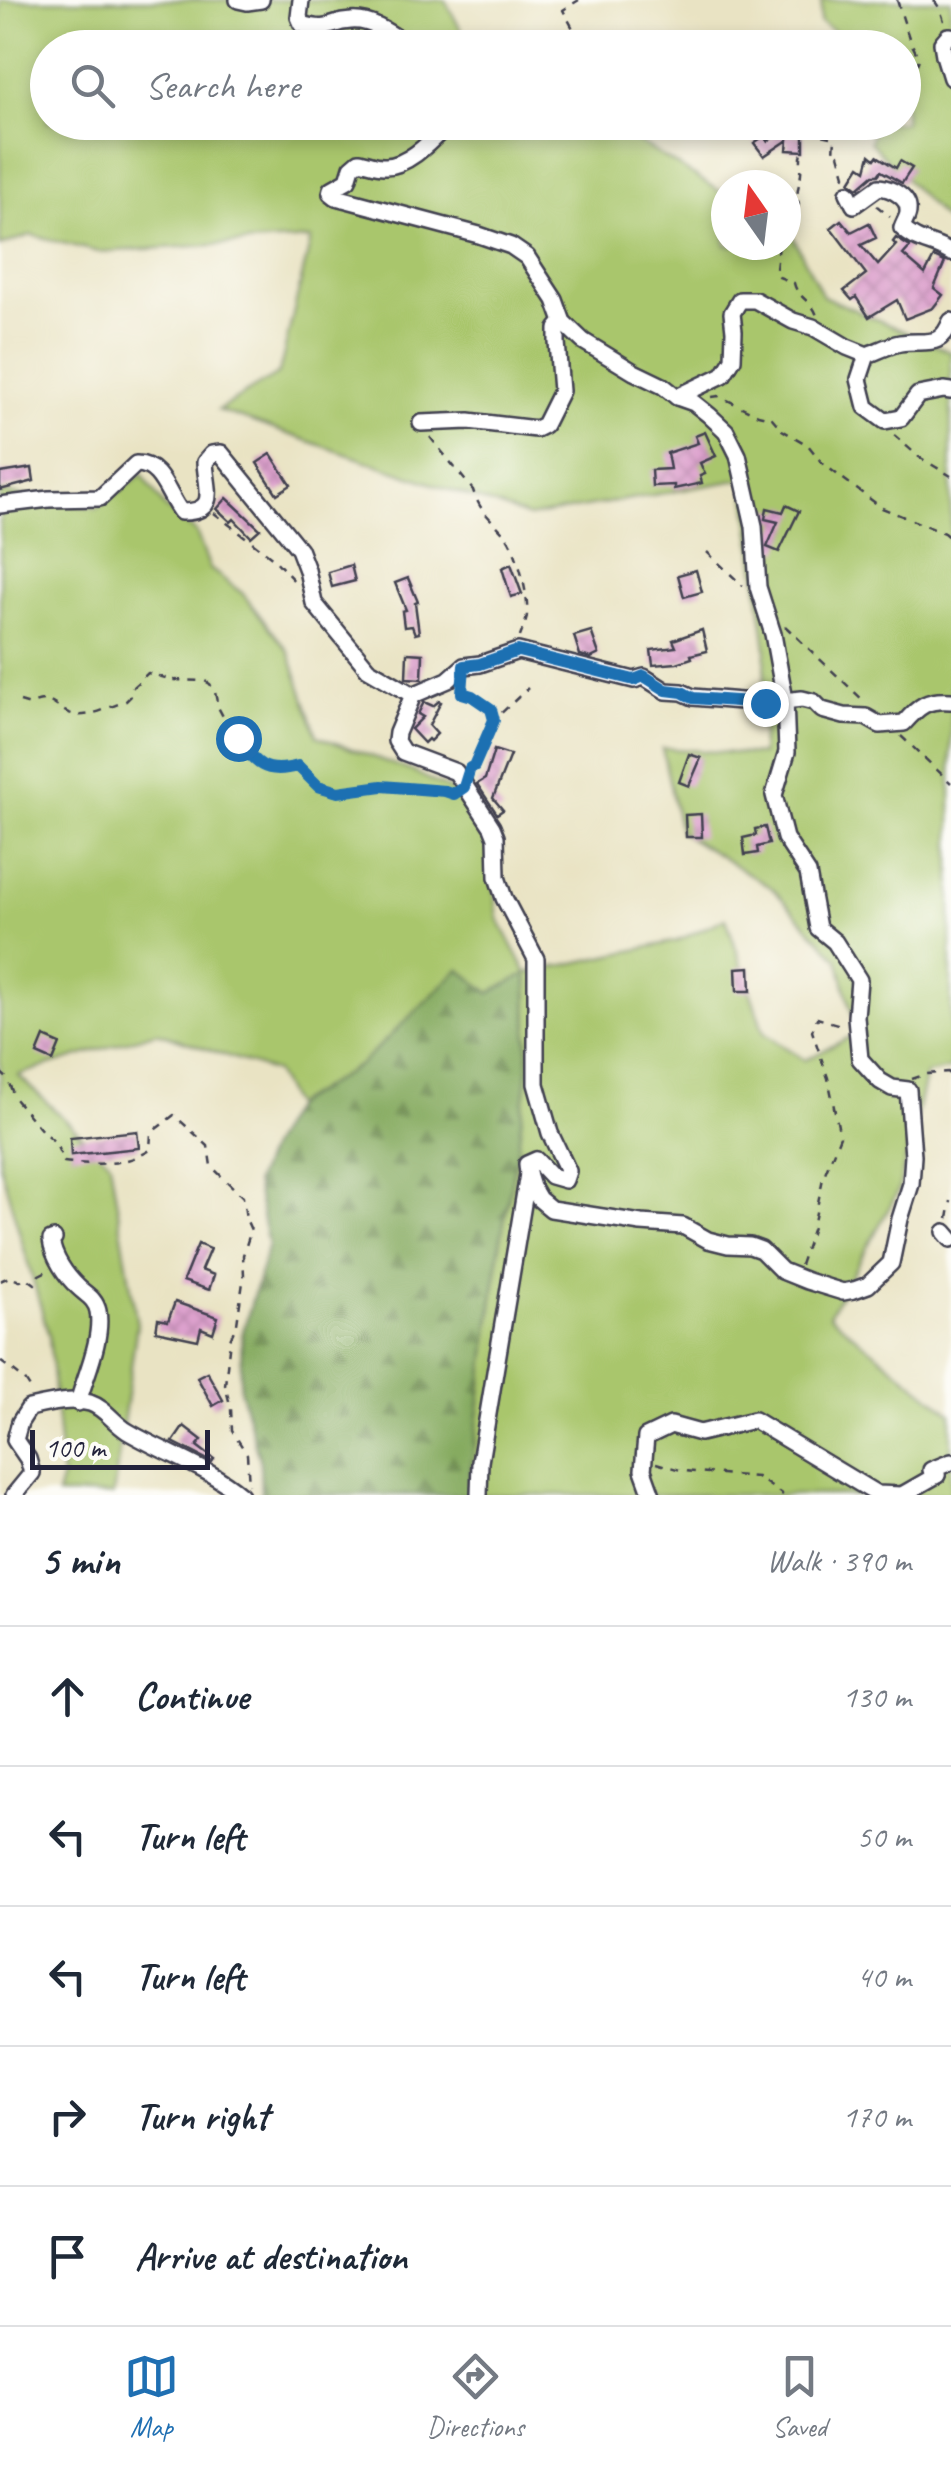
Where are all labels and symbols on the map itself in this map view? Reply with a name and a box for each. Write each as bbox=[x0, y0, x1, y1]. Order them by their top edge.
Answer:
north arrow bbox=[711, 170, 801, 260]
route end bbox=[743, 681, 789, 727]
route start bbox=[216, 716, 262, 762]
scale bar bbox=[30, 1425, 210, 1470]

